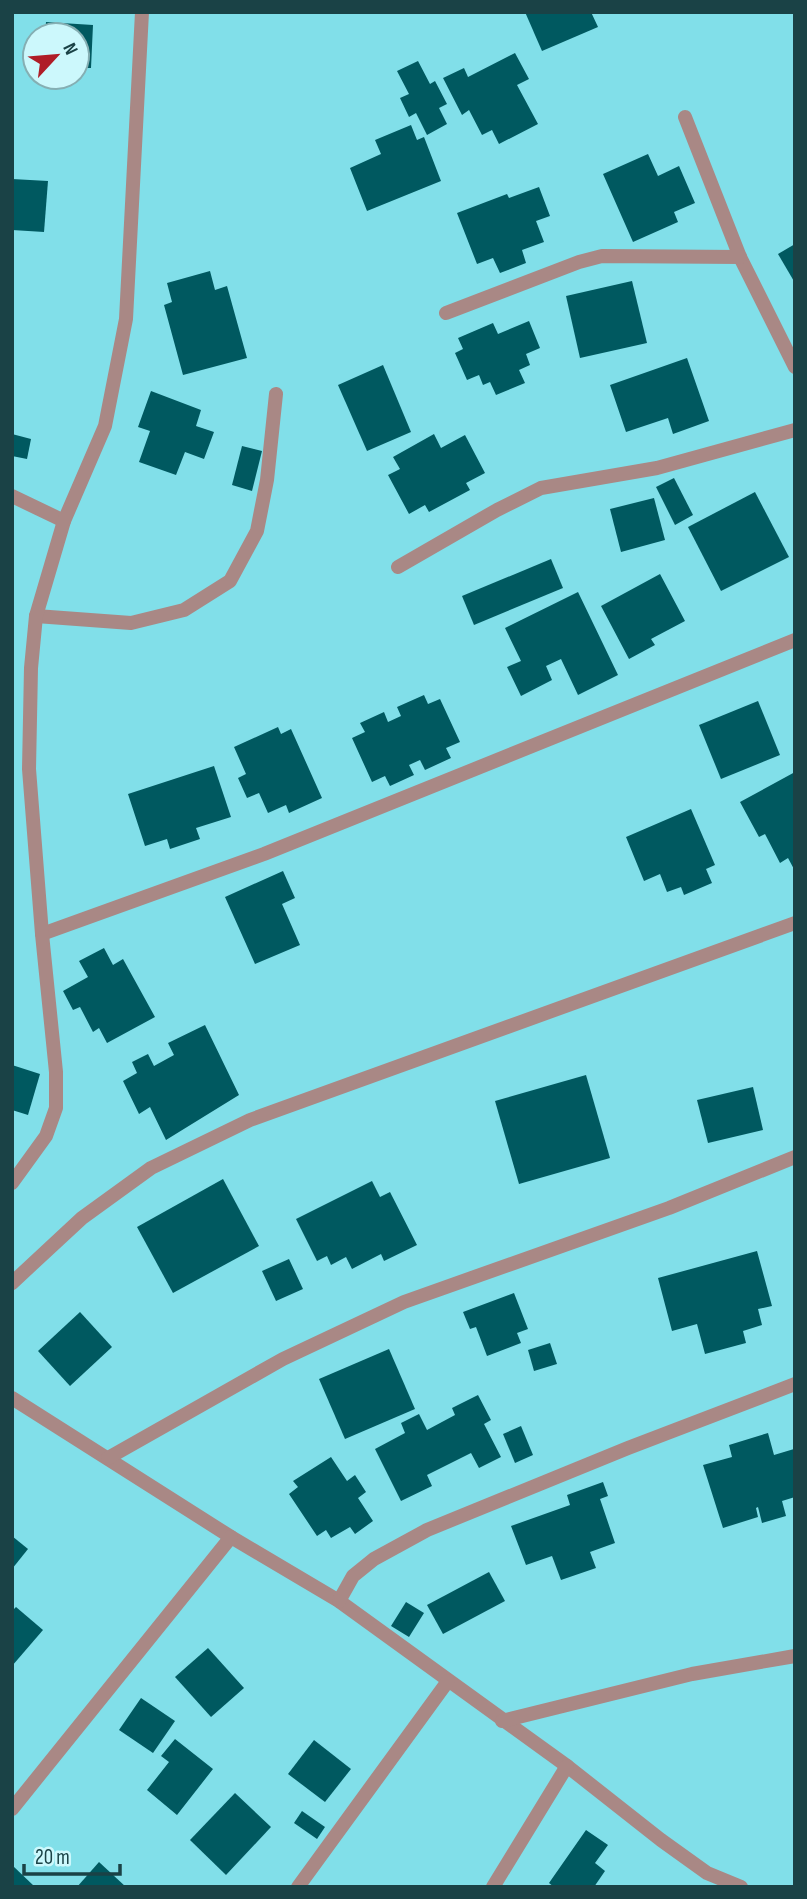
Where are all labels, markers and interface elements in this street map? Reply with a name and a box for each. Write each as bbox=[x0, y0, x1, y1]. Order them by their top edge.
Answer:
north arrow bbox=[21, 21, 91, 91]
text: N bbox=[57, 40, 82, 59]
scale bar bbox=[24, 1832, 121, 1876]
text: 20 m bbox=[35, 1845, 70, 1870]

